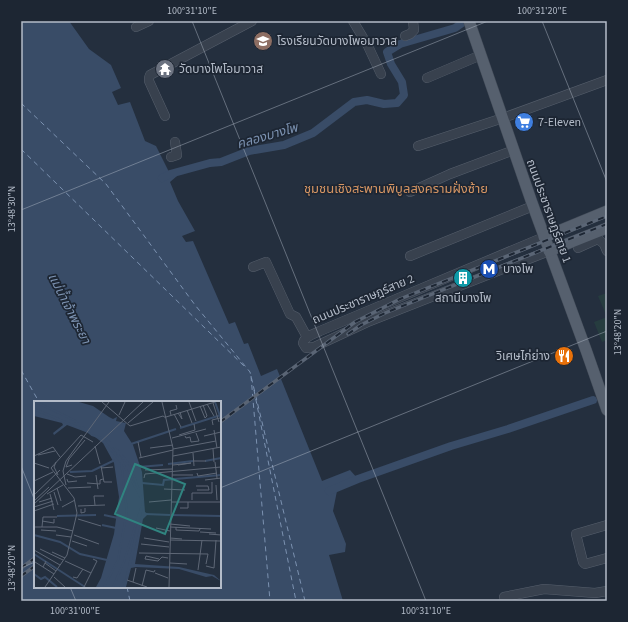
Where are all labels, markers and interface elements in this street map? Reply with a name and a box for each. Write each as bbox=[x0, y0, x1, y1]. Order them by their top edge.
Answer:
text: 100°31'10"E bbox=[167, 4, 217, 18]
text: 100°31'20"E bbox=[517, 4, 567, 18]
school or university icon: โรงเรียนวัดบางโพอมาวาส bbox=[252, 30, 274, 52]
place label: โรงเรียนวัดบางโพอมาวาส bbox=[277, 33, 397, 50]
temple icon: วัดบางโพโอมาวาส bbox=[154, 58, 176, 80]
place label: วัดบางโพโอมาวาส bbox=[179, 61, 263, 78]
supermarket icon: 7-Eleven bbox=[513, 111, 535, 133]
place label: 7-Eleven bbox=[538, 114, 581, 131]
water label: คลองบางโพ bbox=[235, 118, 302, 153]
street label: ถนนประชาราษฎร์สาย 1 bbox=[522, 157, 575, 265]
district label: ชุมชนเชิงสะพานพิบูลสงครามฝั่งซ้าย bbox=[304, 180, 488, 198]
text: 13°48'30"N bbox=[5, 186, 19, 232]
metro station icon: บางโพ bbox=[478, 258, 500, 280]
place label: บางโพ bbox=[503, 261, 533, 278]
building icon: สถานีบางโพ bbox=[452, 267, 474, 289]
water label: แม่น้ำเจ้าพระยา bbox=[44, 270, 96, 347]
street label: ถนนประชาราษฎร์สาย 2 bbox=[310, 270, 417, 329]
place label: สถานีบางโพ bbox=[435, 290, 491, 307]
text: 13°48'20"N bbox=[611, 309, 625, 355]
restaurant icon: วิเศษไก่ย่าง bbox=[553, 345, 575, 367]
place label: วิเศษไก่ย่าง bbox=[495, 348, 550, 365]
inset map bbox=[34, 401, 221, 588]
text: 13°48'20"N bbox=[5, 545, 19, 591]
text: 100°31'00"E bbox=[50, 604, 100, 618]
text: 100°31'10"E bbox=[401, 604, 451, 618]

